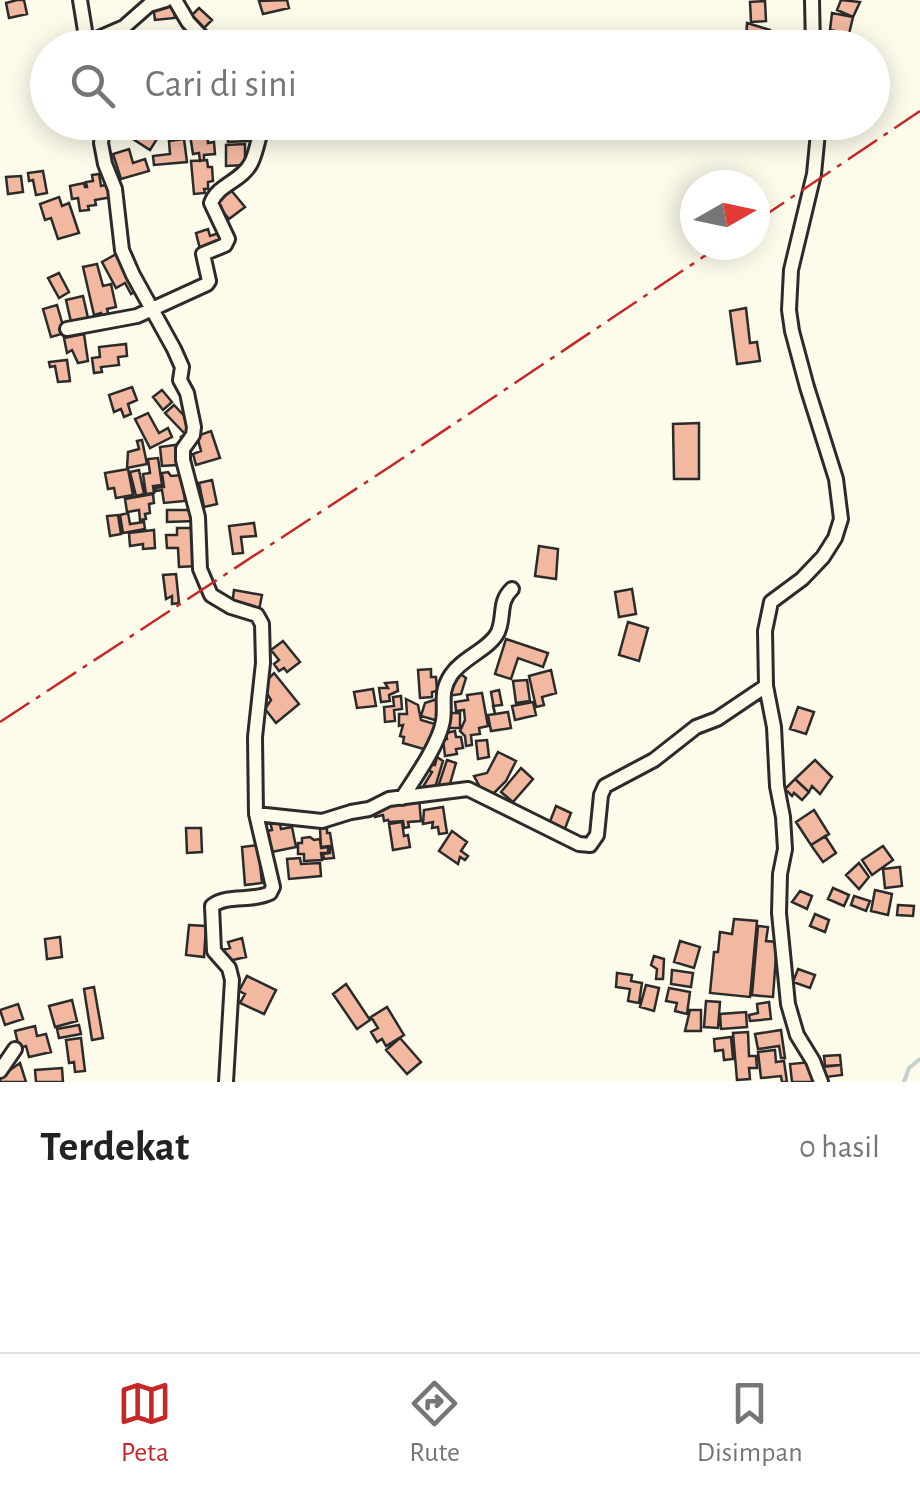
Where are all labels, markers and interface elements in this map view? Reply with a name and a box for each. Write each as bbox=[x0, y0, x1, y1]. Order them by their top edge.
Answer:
search box bbox=[30, 30, 890, 140]
icon: search bbox=[65, 58, 120, 113]
text: Cari di sini bbox=[145, 66, 297, 104]
north arrow bbox=[680, 170, 770, 260]
text: Terdekat bbox=[40, 1126, 189, 1168]
text: 0 hasil bbox=[799, 1131, 880, 1163]
tab: Peta bbox=[117, 1376, 172, 1470]
tab: Rute bbox=[407, 1376, 462, 1470]
tab: Disimpan bbox=[697, 1376, 803, 1470]

